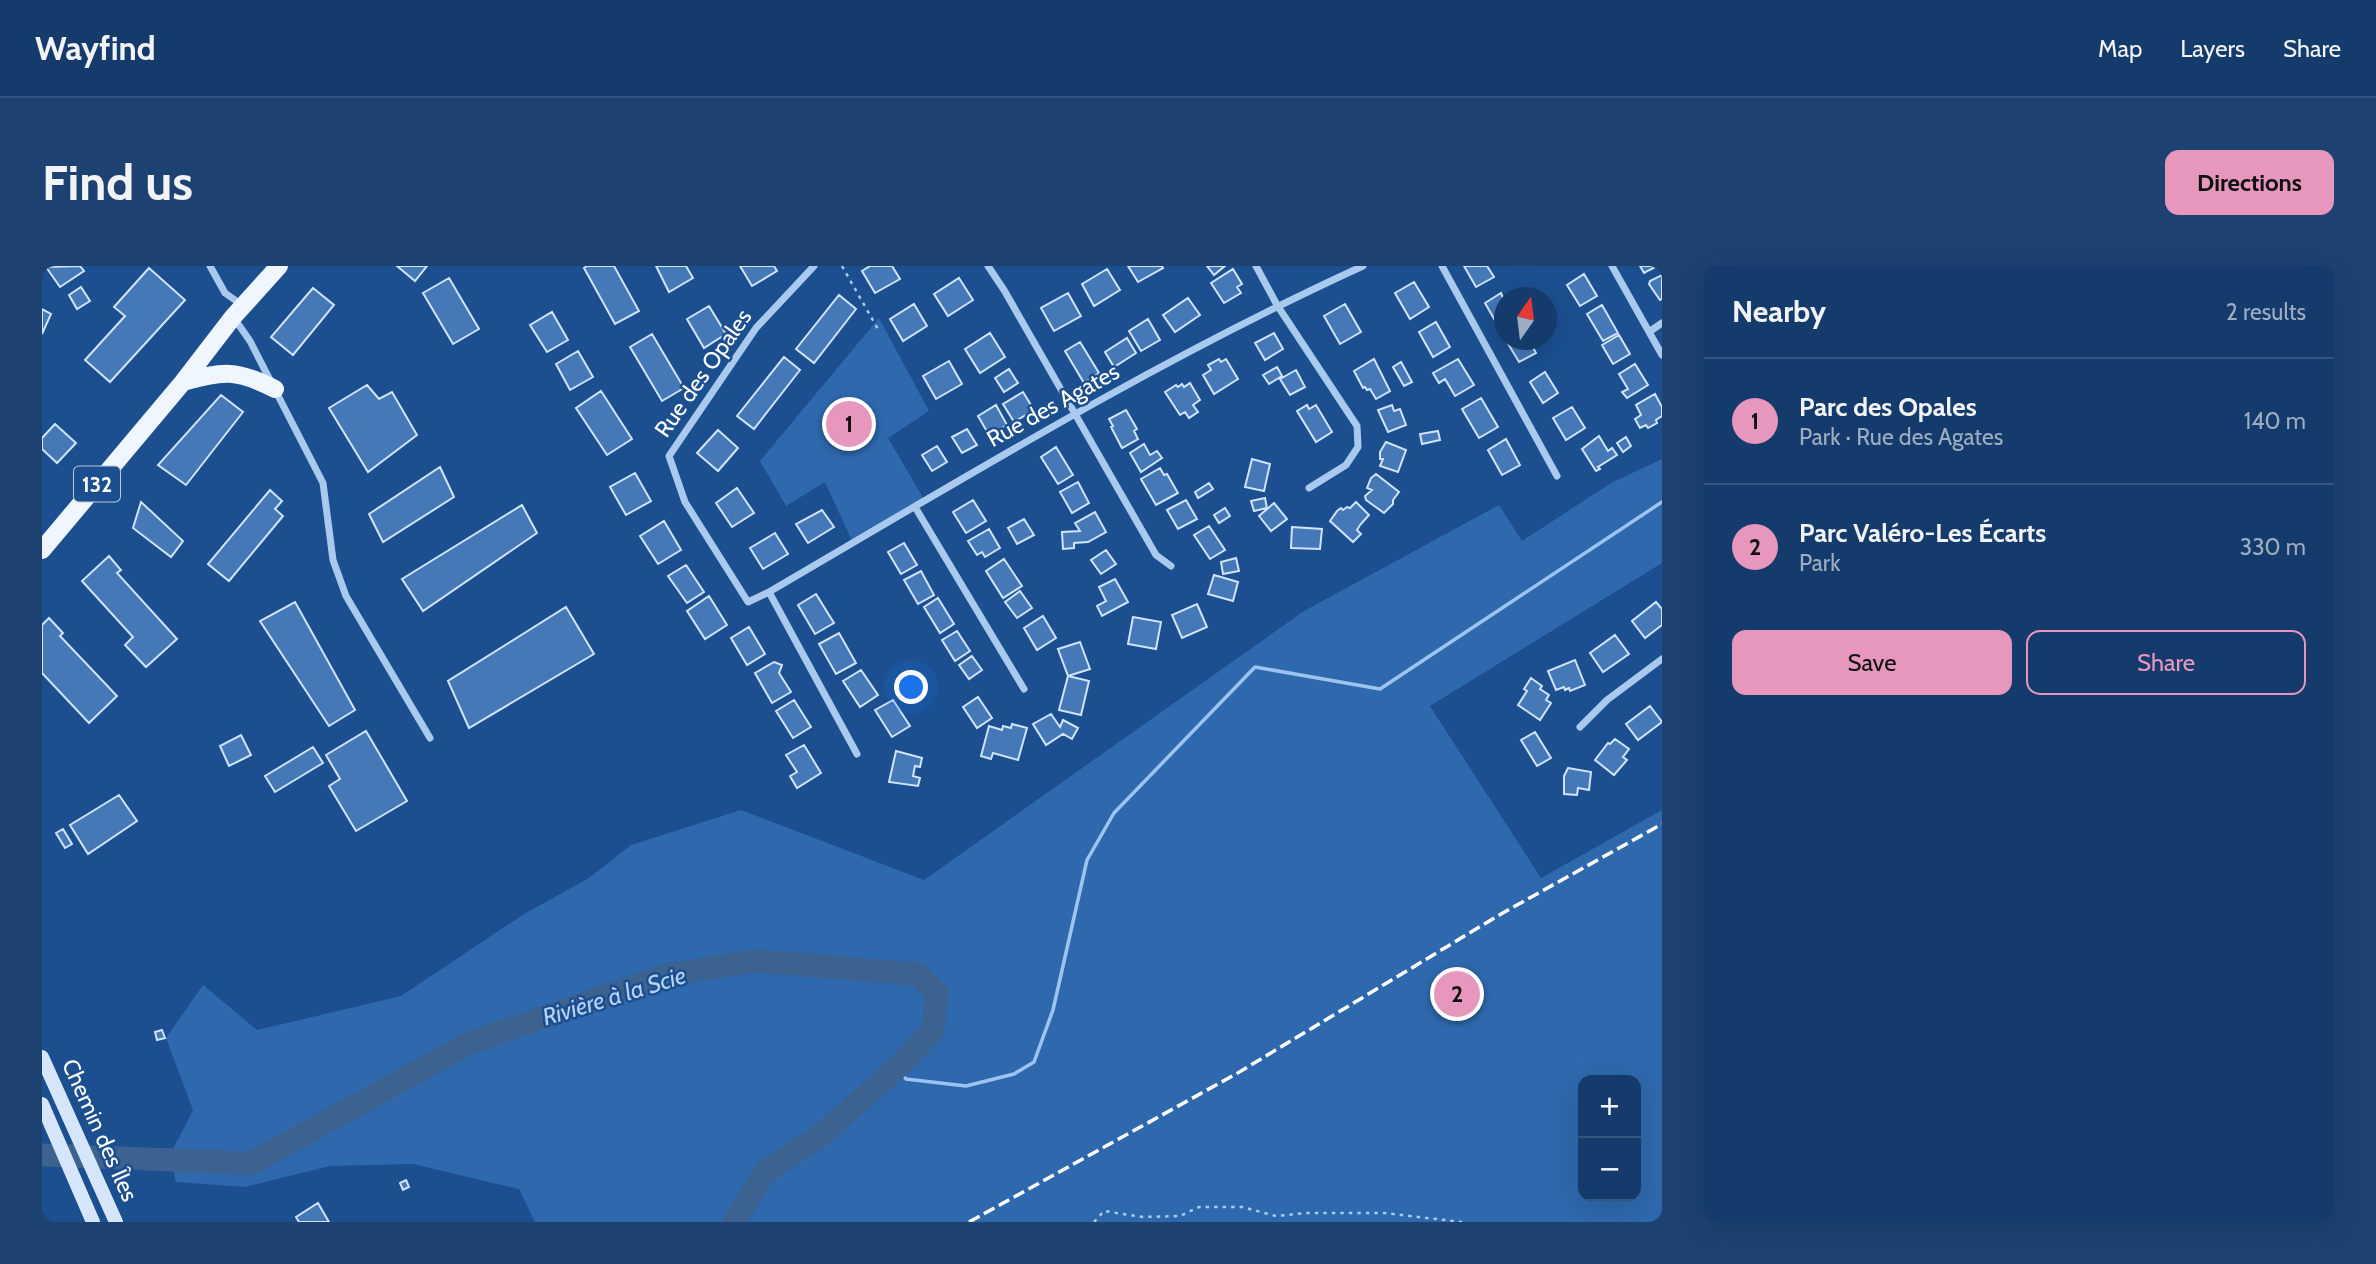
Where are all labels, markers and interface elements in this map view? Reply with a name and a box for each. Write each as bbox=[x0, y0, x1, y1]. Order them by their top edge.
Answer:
text: Wayfind bbox=[35, 28, 156, 68]
text: Map bbox=[2098, 34, 2142, 63]
text: Layers bbox=[2180, 34, 2245, 63]
text: Share bbox=[2283, 34, 2341, 63]
button: Directions bbox=[2165, 150, 2334, 215]
text: Find us bbox=[42, 153, 193, 212]
north arrow bbox=[1494, 287, 1557, 350]
text: Nearby bbox=[1732, 293, 1826, 330]
text: 2 results bbox=[2226, 298, 2306, 326]
street label: Rue des Opales bbox=[649, 304, 757, 442]
street label: Rue des Agates bbox=[982, 357, 1124, 453]
text: Parc des Opales bbox=[1799, 391, 1977, 423]
pin: 1 bbox=[826, 398, 872, 450]
text: 1 bbox=[1751, 407, 1759, 435]
text: 140 m bbox=[2244, 407, 2306, 435]
text: Park · Rue des Agates bbox=[1799, 423, 2003, 451]
road number: 132 bbox=[74, 466, 120, 501]
text: Parc Valéro-Les Écarts bbox=[1799, 517, 2046, 549]
text: 2 bbox=[1749, 533, 1761, 561]
text: 330 m bbox=[2240, 533, 2306, 561]
text: Park bbox=[1799, 549, 1840, 577]
button: Save bbox=[1732, 630, 2012, 695]
button: Share bbox=[2026, 630, 2306, 695]
your location bbox=[894, 670, 928, 704]
water label: Rivière à la Scie bbox=[539, 960, 689, 1032]
pin: 2 bbox=[1434, 968, 1480, 1020]
street label: Chemin des Îles bbox=[56, 1054, 144, 1206]
map controls bbox=[1578, 1075, 1641, 1201]
button: + bbox=[1578, 1075, 1641, 1138]
button: − bbox=[1578, 1138, 1641, 1201]

